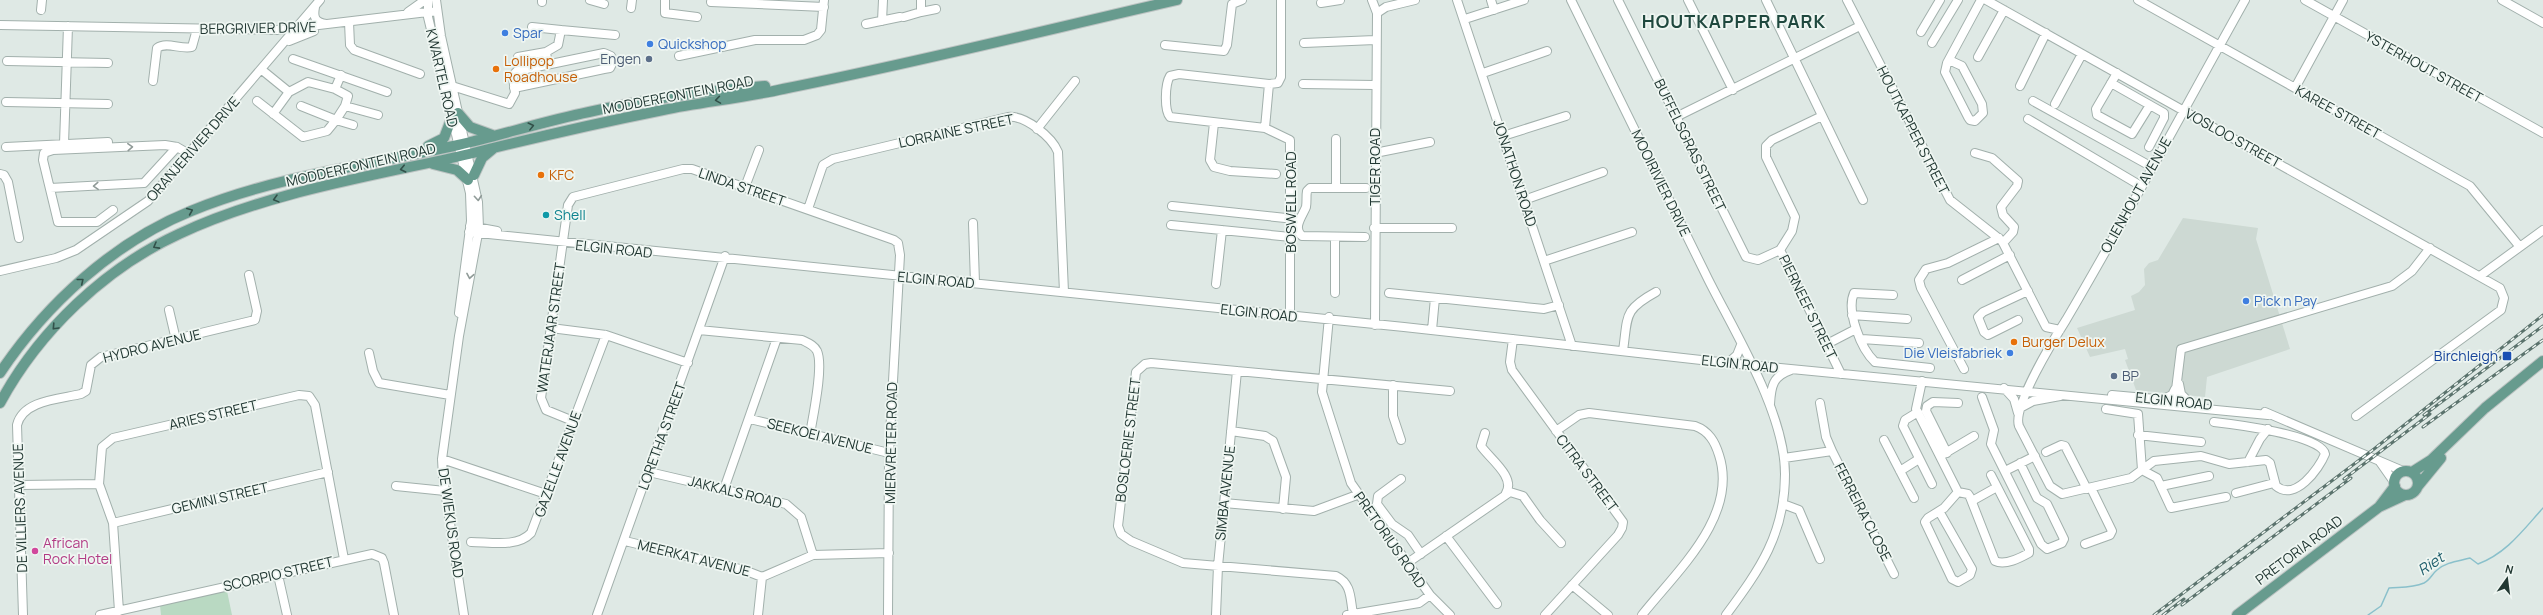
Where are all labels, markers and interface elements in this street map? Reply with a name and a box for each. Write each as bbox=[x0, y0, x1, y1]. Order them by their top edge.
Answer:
district label: HOUTKAPPER PARK bbox=[1642, 9, 1826, 33]
street label: BERGRIVIER DRIVE bbox=[200, 17, 316, 38]
place label: Spar bbox=[513, 23, 543, 42]
street label: YSTERHOUT STREET bbox=[2362, 26, 2487, 107]
street label: KWARTEL ROAD bbox=[422, 27, 463, 129]
marker: Spar bbox=[500, 28, 510, 38]
place label: Quickshop bbox=[658, 34, 727, 53]
marker: Quickshop bbox=[645, 39, 655, 49]
place label: Engen bbox=[600, 49, 641, 68]
place label: Lollipop Roadhouse bbox=[504, 51, 578, 86]
marker: Engen bbox=[644, 54, 654, 64]
street label: HOUTKAPPER STREET bbox=[1873, 62, 1954, 198]
marker: Lollipop Roadhouse bbox=[491, 64, 501, 74]
street label: MODDERFONTEIN ROAD bbox=[601, 71, 755, 118]
street label: BUFFELSGRAS STREET bbox=[1650, 75, 1731, 215]
street label: KAREE STREET bbox=[2292, 80, 2385, 143]
street label: ORANJERIVIER DRIVE bbox=[142, 92, 244, 205]
one-way arrow bbox=[715, 96, 721, 104]
street label: VOSLOO STREET bbox=[2182, 103, 2285, 172]
street label: LORRAINE STREET bbox=[897, 109, 1016, 152]
street label: JONATHON ROAD bbox=[1489, 117, 1542, 229]
one-way arrow bbox=[527, 122, 534, 131]
street label: MOOIRIVIER DRIVE bbox=[1627, 126, 1696, 239]
street label: TIGER ROAD bbox=[1365, 128, 1384, 206]
street label: OLIENHOUT AVENUE bbox=[2096, 133, 2175, 256]
street label: MODDERFONTEIN ROAD bbox=[284, 138, 438, 191]
one-way arrow bbox=[127, 143, 133, 151]
street label: BOSWELL ROAD bbox=[1281, 151, 1300, 253]
street label: LINDA STREET bbox=[696, 163, 789, 211]
one-way arrow bbox=[400, 165, 406, 173]
place label: KFC bbox=[549, 165, 574, 184]
marker: KFC bbox=[536, 170, 546, 180]
one-way arrow bbox=[93, 182, 99, 191]
one-way arrow bbox=[273, 195, 280, 203]
one-way arrow bbox=[473, 195, 482, 201]
place label: Shell bbox=[554, 205, 586, 224]
one-way arrow bbox=[187, 208, 194, 216]
marker: Shell bbox=[541, 210, 551, 220]
street label: ELGIN ROAD bbox=[575, 235, 653, 262]
one-way arrow bbox=[153, 242, 160, 249]
street label: PIERNEEF STREET bbox=[1775, 251, 1842, 363]
street label: WATERJAAR STREET bbox=[532, 261, 569, 394]
street label: ELGIN ROAD bbox=[897, 267, 975, 292]
one-way arrow bbox=[466, 273, 475, 280]
one-way arrow bbox=[76, 278, 84, 285]
place label: Pick n Pay bbox=[2254, 291, 2318, 310]
marker: Pick n Pay bbox=[2241, 296, 2251, 306]
street label: ELGIN ROAD bbox=[1220, 299, 1298, 326]
one-way arrow bbox=[52, 322, 60, 330]
street label: HYDRO AVENUE bbox=[101, 324, 203, 367]
place label: Burger Delux bbox=[2022, 332, 2105, 351]
marker: Burger Delux bbox=[2009, 337, 2019, 347]
place label: Die Vleisfabriek bbox=[1904, 343, 2003, 362]
place label: Birchleigh bbox=[2434, 346, 2498, 365]
marker: Die Vleisfabriek bbox=[2005, 348, 2015, 358]
street label: ELGIN ROAD bbox=[1701, 350, 1779, 377]
marker: Birchleigh bbox=[2501, 350, 2513, 362]
place label: BP bbox=[2122, 366, 2140, 385]
marker: BP bbox=[2109, 371, 2119, 381]
street label: BOSLOERIE STREET bbox=[1110, 376, 1145, 503]
street label: LORETHA STREET bbox=[633, 379, 690, 492]
street label: MIERVRETER ROAD bbox=[880, 382, 901, 504]
street label: ELGIN ROAD bbox=[2135, 387, 2213, 414]
street label: ARIES STREET bbox=[167, 395, 260, 434]
street label: GAZELLE AVENUE bbox=[529, 408, 586, 520]
street label: SEEKOEI AVENUE bbox=[765, 413, 875, 458]
street label: CITRA STREET bbox=[1552, 430, 1623, 516]
street label: DE VILLIERS AVENUE bbox=[8, 443, 31, 573]
street label: SIMBA AVENUE bbox=[1210, 444, 1239, 541]
street label: FERREIRA CLOSE bbox=[1830, 459, 1896, 564]
street label: DE WIEKUS ROAD bbox=[434, 467, 469, 579]
street label: JAKKALS ROAD bbox=[686, 471, 784, 512]
street label: GEMINI STREET bbox=[170, 477, 271, 518]
street label: PRETORIUS ROAD bbox=[1350, 488, 1431, 592]
street label: PRETORIA ROAD bbox=[2251, 511, 2346, 589]
place label: African Rock Hotel bbox=[43, 533, 112, 568]
street label: MEERKAT AVENUE bbox=[636, 534, 752, 581]
marker: African Rock Hotel bbox=[30, 546, 40, 556]
water label: Riet bbox=[2413, 546, 2450, 580]
street label: SCORPIO STREET bbox=[221, 551, 335, 595]
north arrow bbox=[2487, 559, 2527, 599]
text: N bbox=[2504, 561, 2515, 577]

